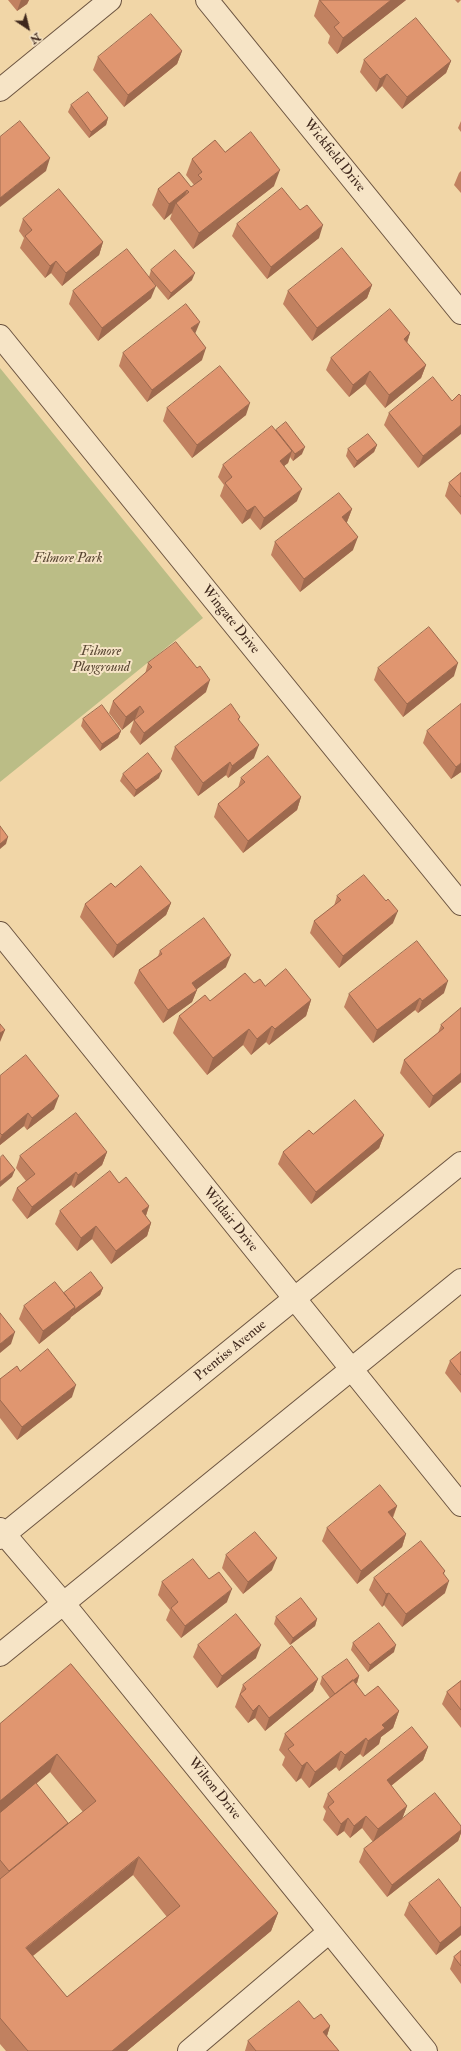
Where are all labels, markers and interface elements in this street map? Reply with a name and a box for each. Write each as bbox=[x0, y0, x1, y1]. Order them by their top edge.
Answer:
north arrow bbox=[8, 8, 48, 48]
text: N bbox=[27, 30, 43, 46]
street label: Wickfield Drive bbox=[299, 116, 369, 196]
park label: Filmore Park bbox=[33, 551, 103, 567]
street label: Wingate Drive bbox=[197, 582, 263, 658]
park label: Filmore Playground bbox=[72, 644, 130, 676]
street label: Wildair Drive bbox=[199, 1184, 261, 1256]
street label: Prentiss Avenue bbox=[192, 1317, 270, 1385]
street label: Wilton Drive bbox=[184, 1755, 244, 1823]

